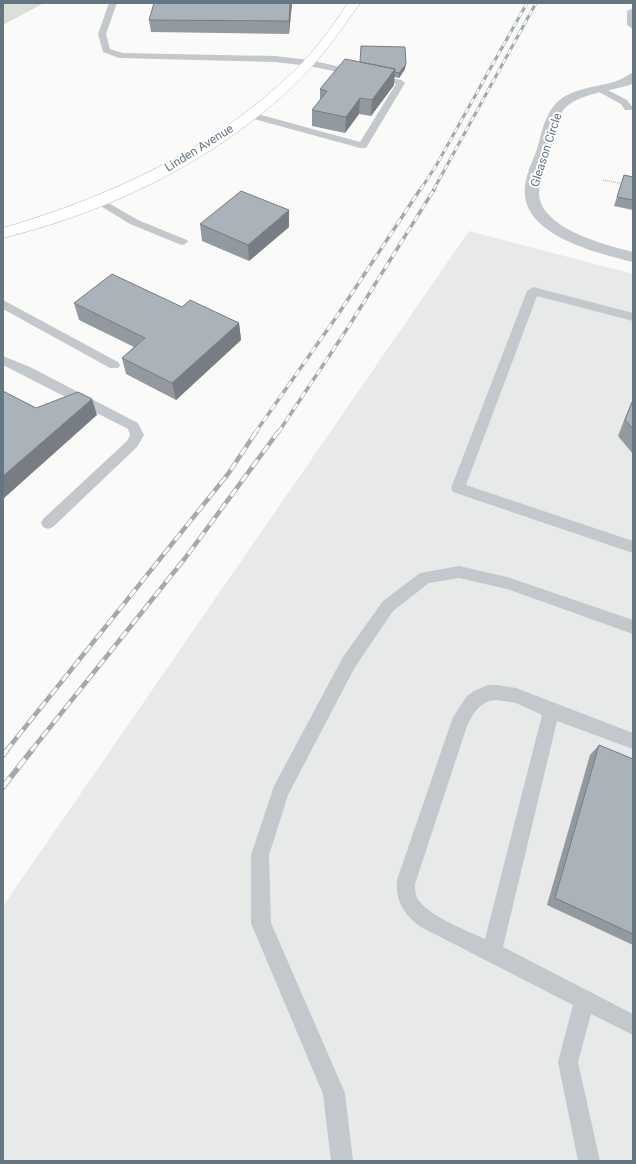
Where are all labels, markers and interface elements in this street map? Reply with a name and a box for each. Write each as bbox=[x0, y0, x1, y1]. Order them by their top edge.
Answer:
street label: Gleason Circle bbox=[527, 111, 565, 189]
street label: Linden Avenue bbox=[162, 121, 236, 175]

